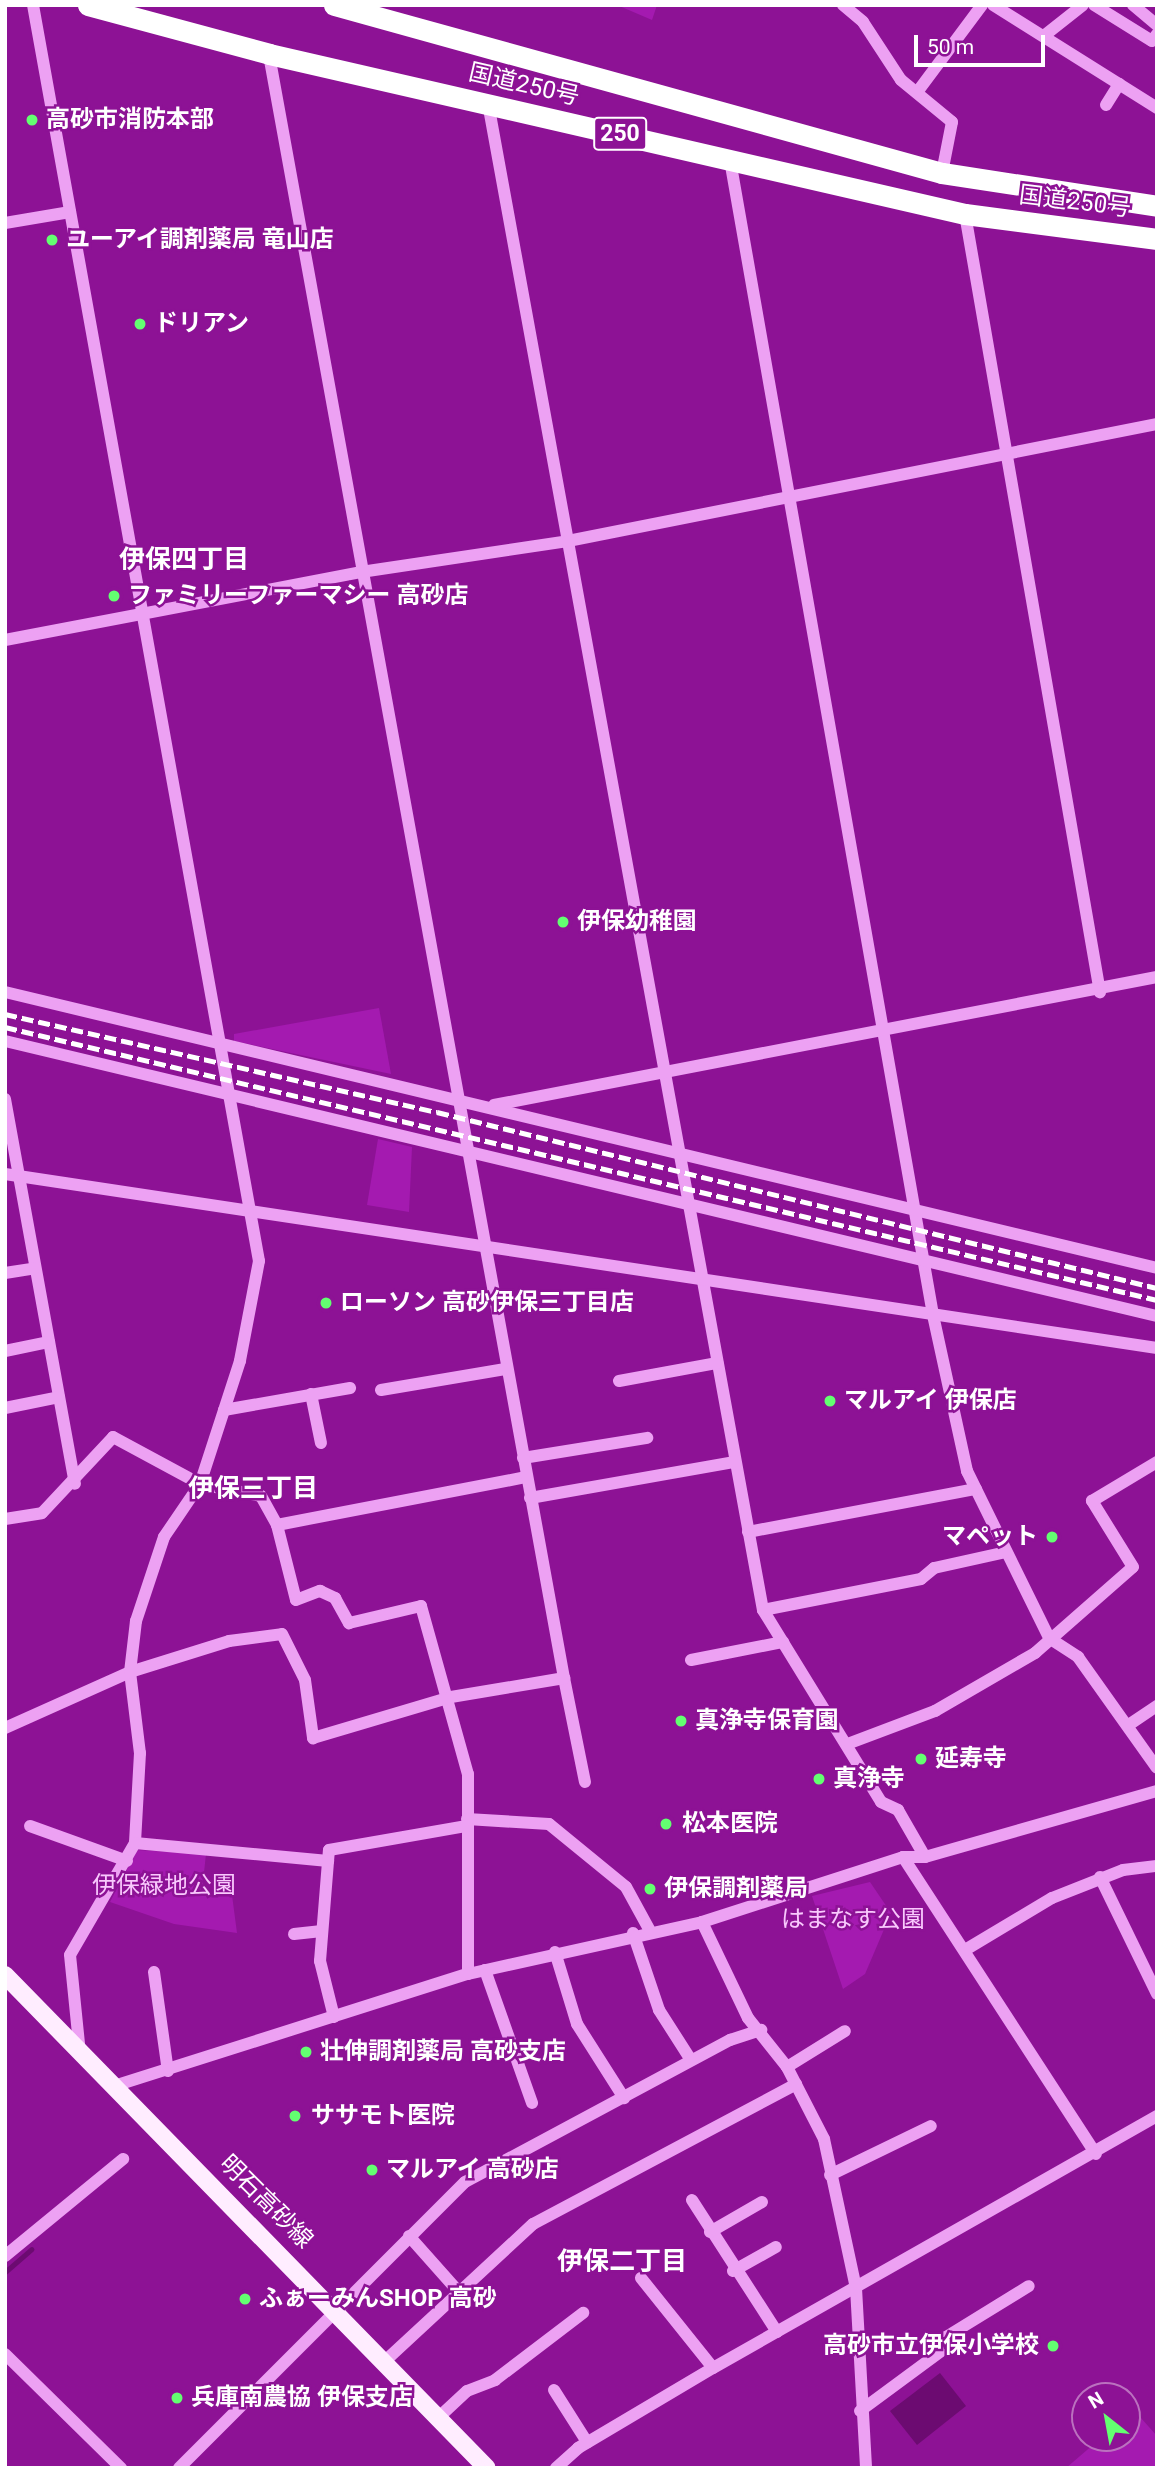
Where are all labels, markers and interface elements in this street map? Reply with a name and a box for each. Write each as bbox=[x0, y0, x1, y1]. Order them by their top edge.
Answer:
scale bar bbox=[917, 21, 1048, 65]
text: 50 m bbox=[927, 35, 974, 59]
street label: 国道250号 bbox=[466, 58, 582, 112]
place label: 高砂市消防本部 bbox=[46, 106, 214, 134]
marker: 高砂市消防本部 bbox=[24, 112, 40, 128]
road number: 250 bbox=[592, 114, 648, 154]
street label: 国道250号 bbox=[1017, 181, 1133, 223]
place label: ユーアイ調剤薬局 竜山店 bbox=[66, 226, 336, 254]
marker: ユーアイ調剤薬局 竜山店 bbox=[44, 232, 60, 248]
place label: ドリアン bbox=[154, 310, 250, 338]
marker: ドリアン bbox=[132, 316, 148, 332]
district label: 伊保四丁目 bbox=[119, 544, 249, 576]
place label: ファミリーファーマシー 高砂店 bbox=[128, 582, 470, 610]
marker: ファミリーファーマシー 高砂店 bbox=[106, 588, 122, 604]
place label: 伊保幼稚園 bbox=[577, 908, 697, 936]
marker: 伊保幼稚園 bbox=[555, 914, 571, 930]
place label: ローソン 高砂伊保三丁目店 bbox=[340, 1289, 634, 1317]
marker: ローソン 高砂伊保三丁目店 bbox=[318, 1295, 334, 1311]
place label: マルアイ 伊保店 bbox=[844, 1387, 1018, 1415]
marker: マルアイ 伊保店 bbox=[822, 1393, 838, 1409]
district label: 伊保三丁目 bbox=[188, 1473, 318, 1505]
place label: マペット bbox=[942, 1523, 1038, 1551]
marker: マペット bbox=[1044, 1529, 1060, 1545]
place label: 真浄寺保育園 bbox=[695, 1707, 839, 1735]
marker: 真浄寺保育園 bbox=[673, 1713, 689, 1729]
place label: 延寿寺 bbox=[935, 1745, 1007, 1773]
marker: 延寿寺 bbox=[913, 1751, 929, 1767]
place label: 真浄寺 bbox=[833, 1765, 905, 1793]
marker: 真浄寺 bbox=[811, 1771, 827, 1787]
place label: 松本医院 bbox=[682, 1810, 778, 1838]
marker: 松本医院 bbox=[656, 1814, 676, 1834]
park label: 伊保緑地公園 bbox=[92, 1872, 236, 1900]
place label: 伊保調剤薬局 bbox=[664, 1875, 808, 1903]
marker: 伊保調剤薬局 bbox=[642, 1881, 658, 1897]
park label: はまなす公園 bbox=[781, 1906, 925, 1934]
place label: 壮伸調剤薬局 高砂支店 bbox=[320, 2038, 566, 2066]
marker: 壮伸調剤薬局 高砂支店 bbox=[298, 2044, 314, 2060]
place label: ササモト医院 bbox=[311, 2102, 455, 2130]
marker: ササモト医院 bbox=[285, 2106, 305, 2126]
street label: 明石高砂線 bbox=[213, 2149, 319, 2255]
place label: マルアイ 高砂店 bbox=[386, 2156, 560, 2184]
marker: マルアイ 高砂店 bbox=[364, 2162, 380, 2178]
district label: 伊保二丁目 bbox=[557, 2246, 687, 2278]
place label: ふぁーみんSHOP 高砂 bbox=[259, 2285, 497, 2313]
marker: ふぁーみんSHOP 高砂 bbox=[237, 2291, 253, 2307]
place label: 高砂市立伊保小学校 bbox=[823, 2332, 1039, 2360]
marker: 高砂市立伊保小学校 bbox=[1045, 2338, 1061, 2354]
north arrow bbox=[1071, 2382, 1141, 2452]
place label: 兵庫南農協 伊保支店 bbox=[191, 2384, 413, 2412]
text: N bbox=[1084, 2387, 1108, 2414]
marker: 兵庫南農協 伊保支店 bbox=[169, 2390, 185, 2406]

